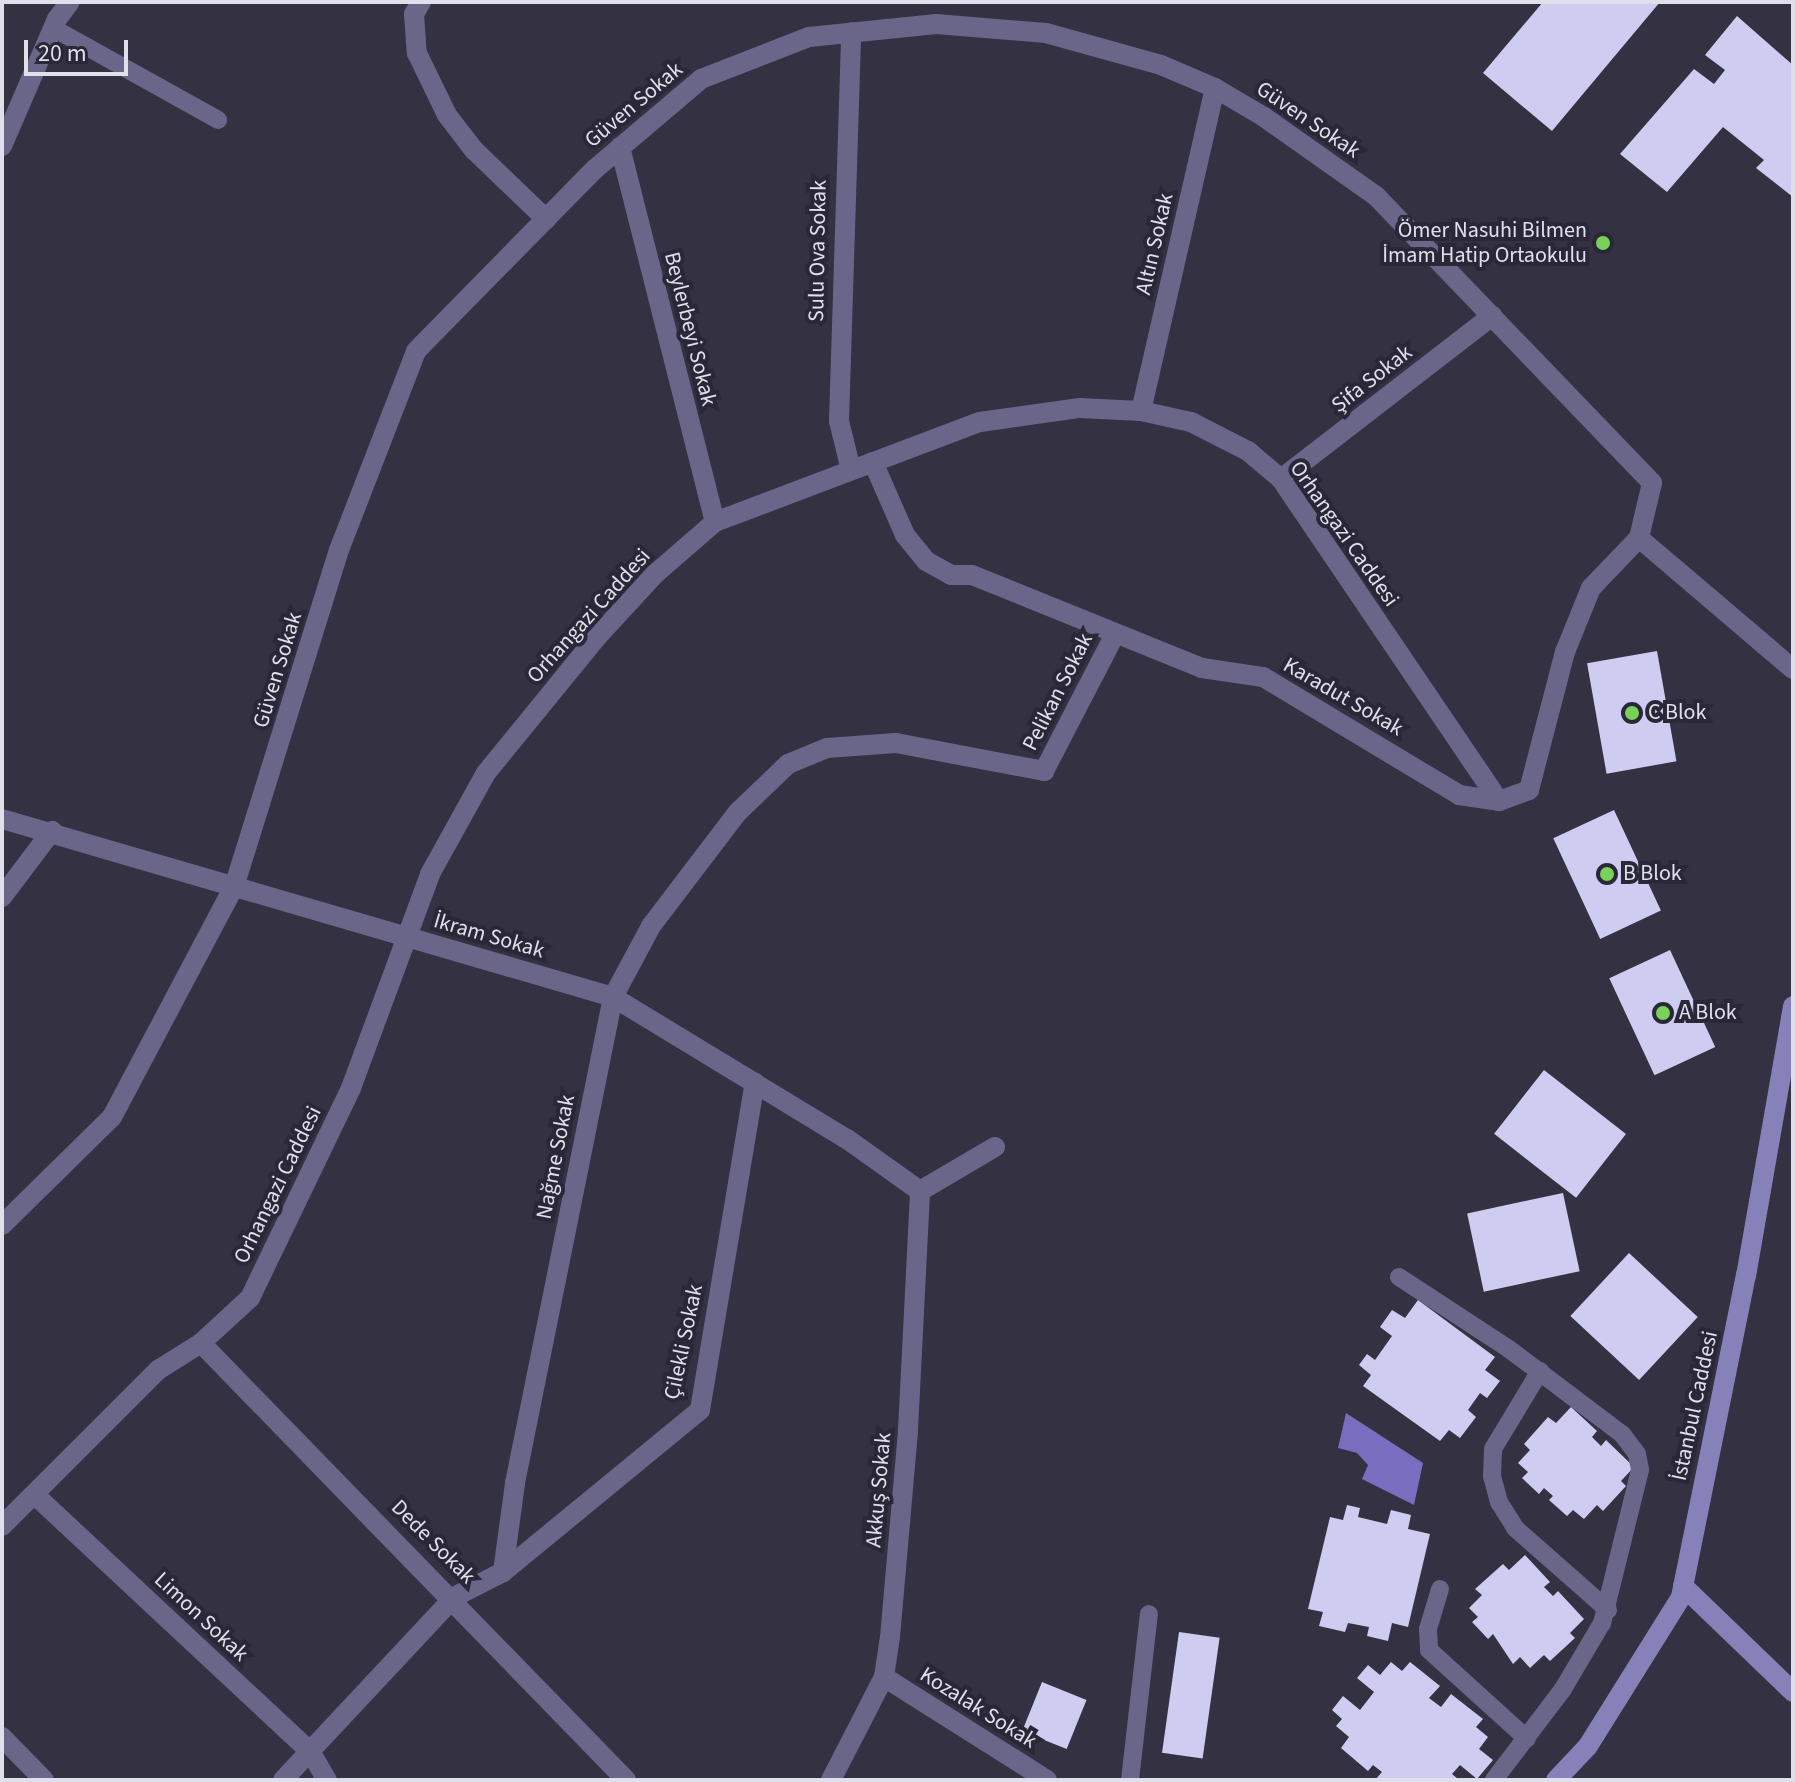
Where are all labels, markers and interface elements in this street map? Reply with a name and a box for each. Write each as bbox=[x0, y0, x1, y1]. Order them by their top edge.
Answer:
scale bar bbox=[28, 24, 132, 74]
text: 20 m bbox=[38, 36, 87, 71]
street label: Güven Sokak bbox=[580, 57, 688, 153]
street label: Güven Sokak bbox=[1251, 76, 1365, 164]
street label: Sulu Ova Sokak bbox=[804, 180, 832, 322]
street label: Altın Sokak bbox=[1131, 191, 1179, 297]
place label: Ömer Nasuhi Bilmen İmam Hatip Ortaokulu bbox=[1382, 217, 1587, 268]
marker: Ömer Nasuhi Bilmen İmam Hatip Ortaokulu bbox=[1594, 234, 1612, 252]
street label: Beylerbeyi Sokak bbox=[658, 249, 722, 409]
street label: Şifa Sokak bbox=[1326, 339, 1418, 419]
street label: Orhangazi Caddesi bbox=[1284, 456, 1404, 612]
street label: Orhangazi Caddesi bbox=[522, 543, 656, 689]
street label: Güven Sokak bbox=[248, 609, 308, 731]
street label: Pelikan Sokak bbox=[1017, 629, 1099, 755]
street label: Karadut Sokak bbox=[1278, 652, 1408, 742]
place label: C Blok bbox=[1648, 700, 1706, 726]
marker: C Blok bbox=[1623, 704, 1641, 722]
place label: B Blok bbox=[1623, 861, 1682, 887]
marker: B Blok bbox=[1598, 865, 1616, 883]
street label: İkram Sokak bbox=[431, 908, 547, 964]
place label: A Blok bbox=[1679, 1000, 1737, 1026]
marker: A Blok bbox=[1654, 1004, 1672, 1022]
street label: Nağme Sokak bbox=[531, 1093, 581, 1221]
street label: Orhangazi Caddesi bbox=[228, 1102, 328, 1268]
street label: Çilekli Sokak bbox=[659, 1282, 709, 1402]
street label: İstanbul Caddesi bbox=[1666, 1329, 1724, 1483]
street label: Akkuş Sokak bbox=[861, 1431, 897, 1549]
street label: Dede Sokak bbox=[385, 1494, 481, 1590]
street label: Limon Sokak bbox=[148, 1567, 254, 1667]
street label: Kozalak Sokak bbox=[915, 1662, 1041, 1754]

